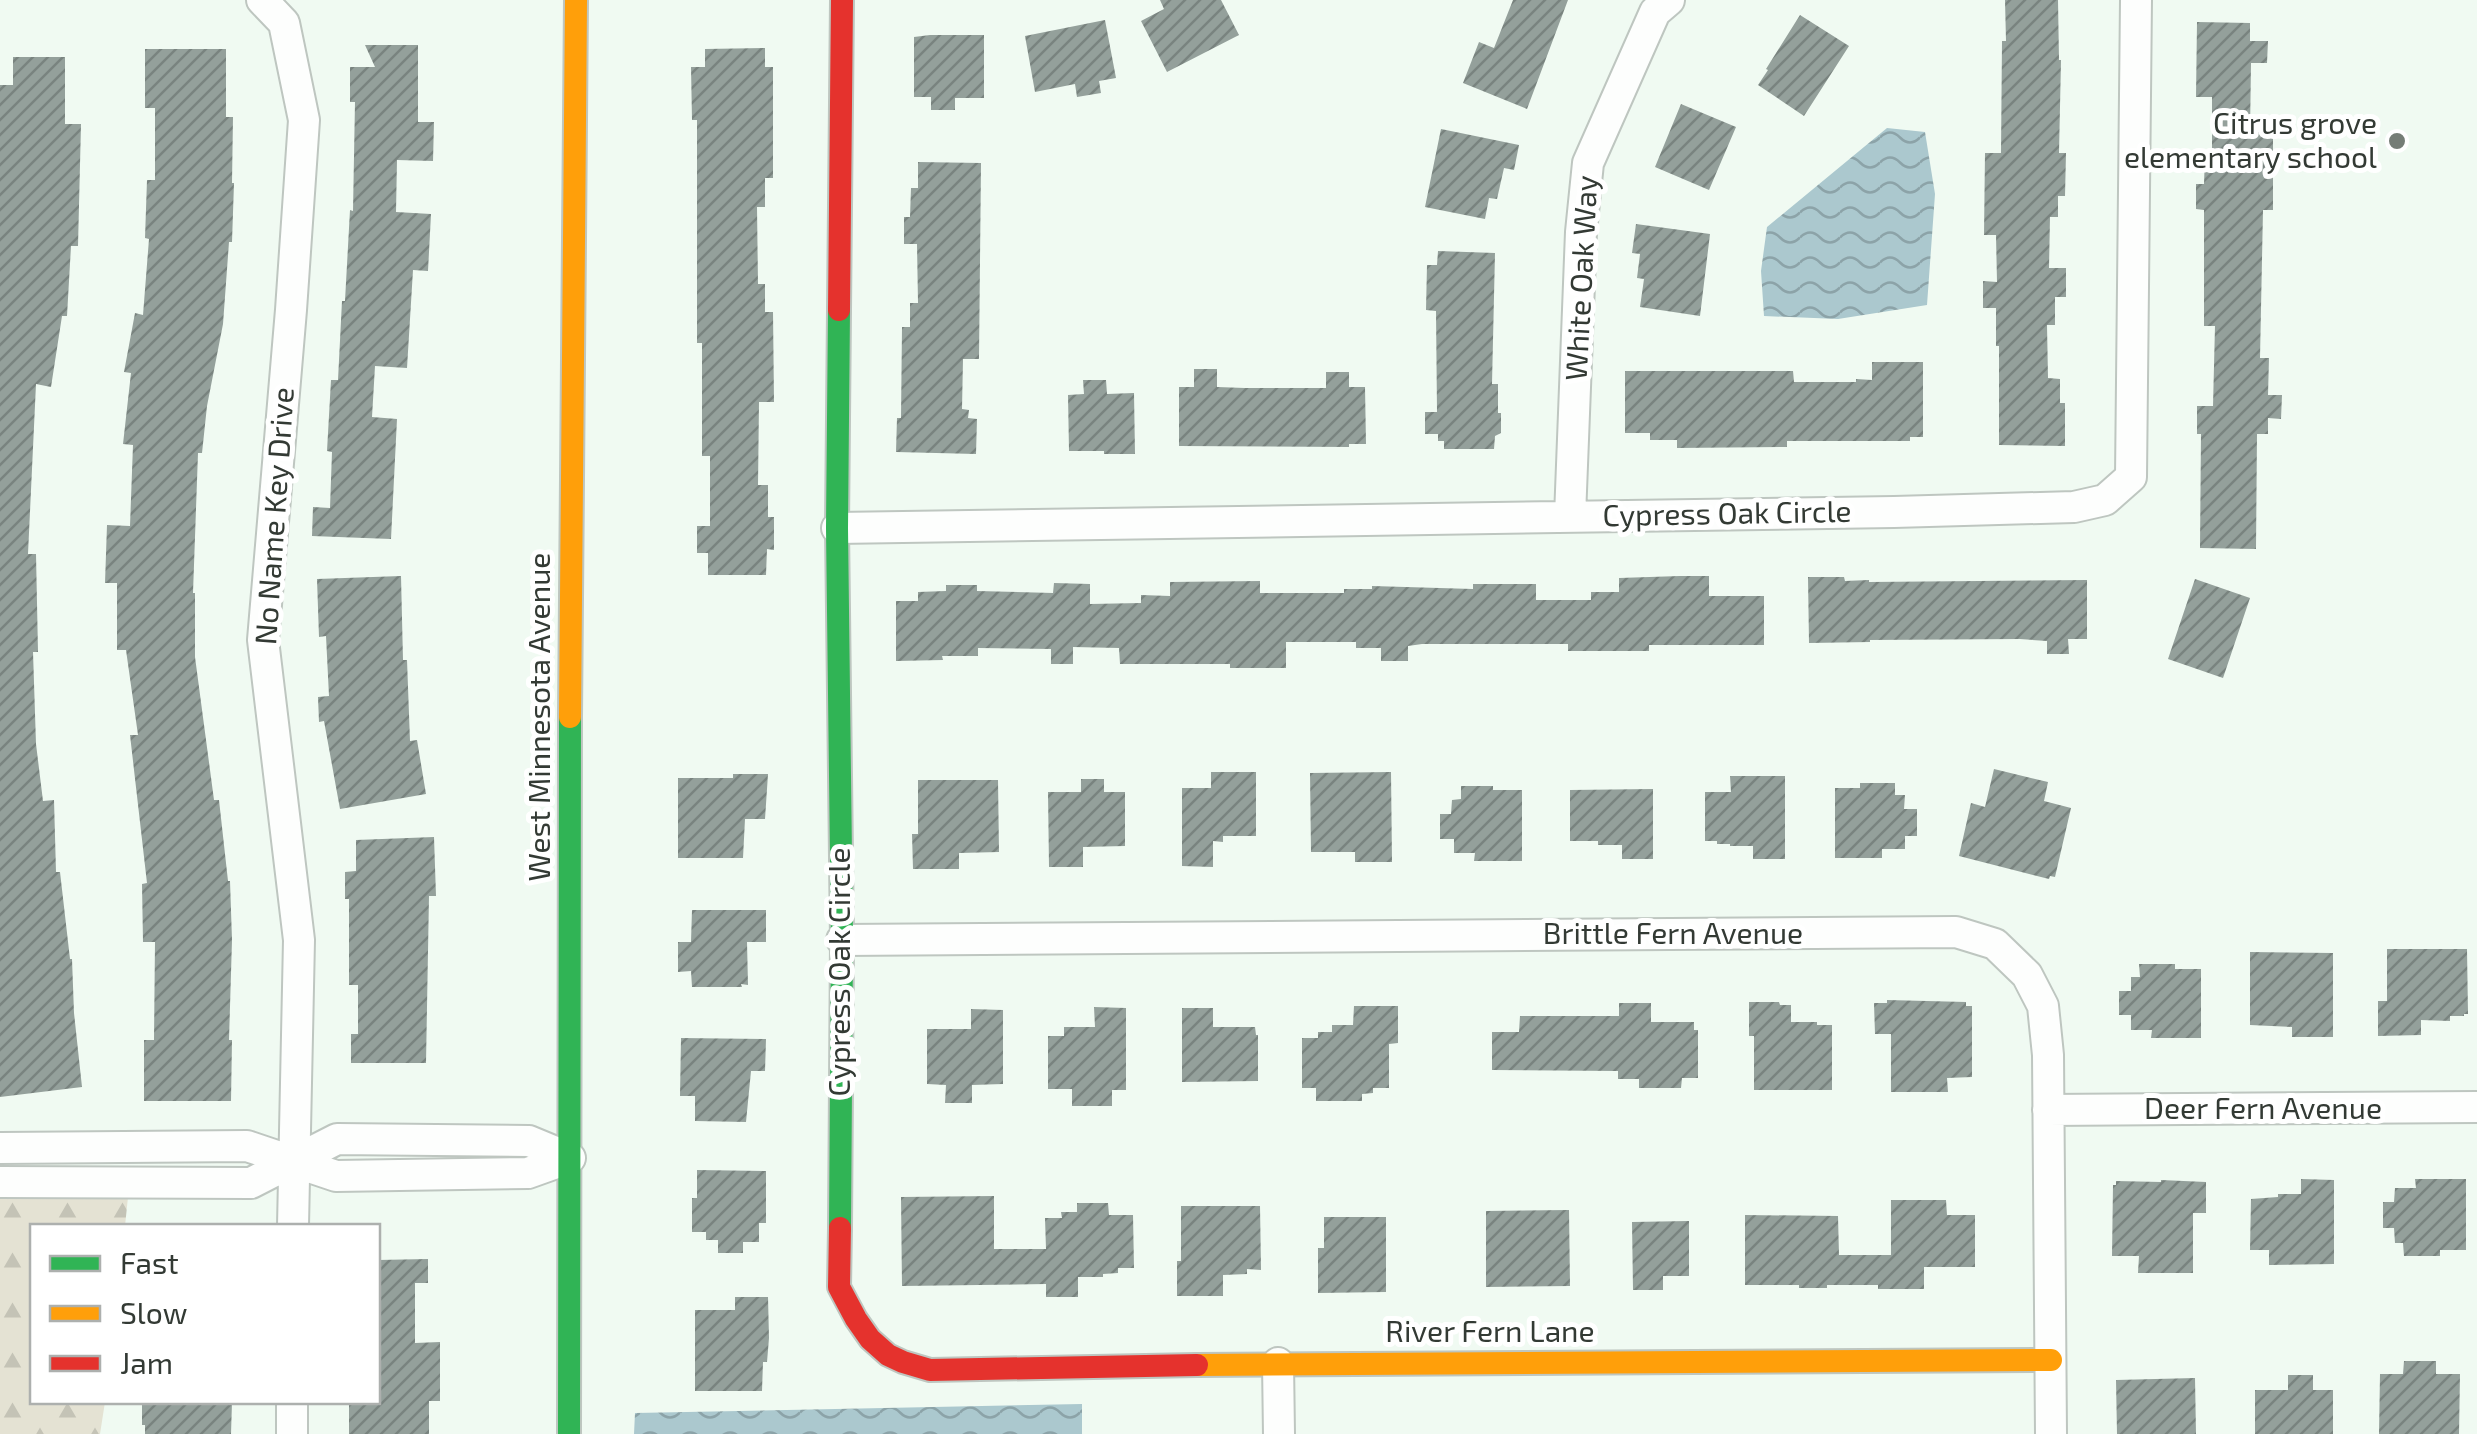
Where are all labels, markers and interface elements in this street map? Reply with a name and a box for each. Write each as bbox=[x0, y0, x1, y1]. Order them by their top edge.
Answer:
place label: Citrus grove elementary school bbox=[2124, 104, 2377, 174]
marker: Citrus grove elementary school bbox=[2386, 130, 2408, 152]
street label: White Oak Way bbox=[1557, 174, 1603, 382]
street label: No Name Key Drive bbox=[246, 386, 300, 646]
street label: Cypress Oak Circle bbox=[1602, 492, 1852, 532]
street label: West Minnesota Avenue bbox=[520, 553, 556, 881]
street label: Cypress Oak Circle bbox=[820, 847, 856, 1097]
street label: Brittle Fern Avenue bbox=[1543, 914, 1803, 950]
street label: Deer Fern Avenue bbox=[2144, 1089, 2382, 1125]
legend bbox=[30, 1224, 380, 1404]
text: Fast bbox=[120, 1244, 179, 1280]
text: Slow bbox=[120, 1294, 187, 1330]
street label: River Fern Lane bbox=[1385, 1312, 1595, 1348]
text: Jam bbox=[120, 1344, 173, 1380]

